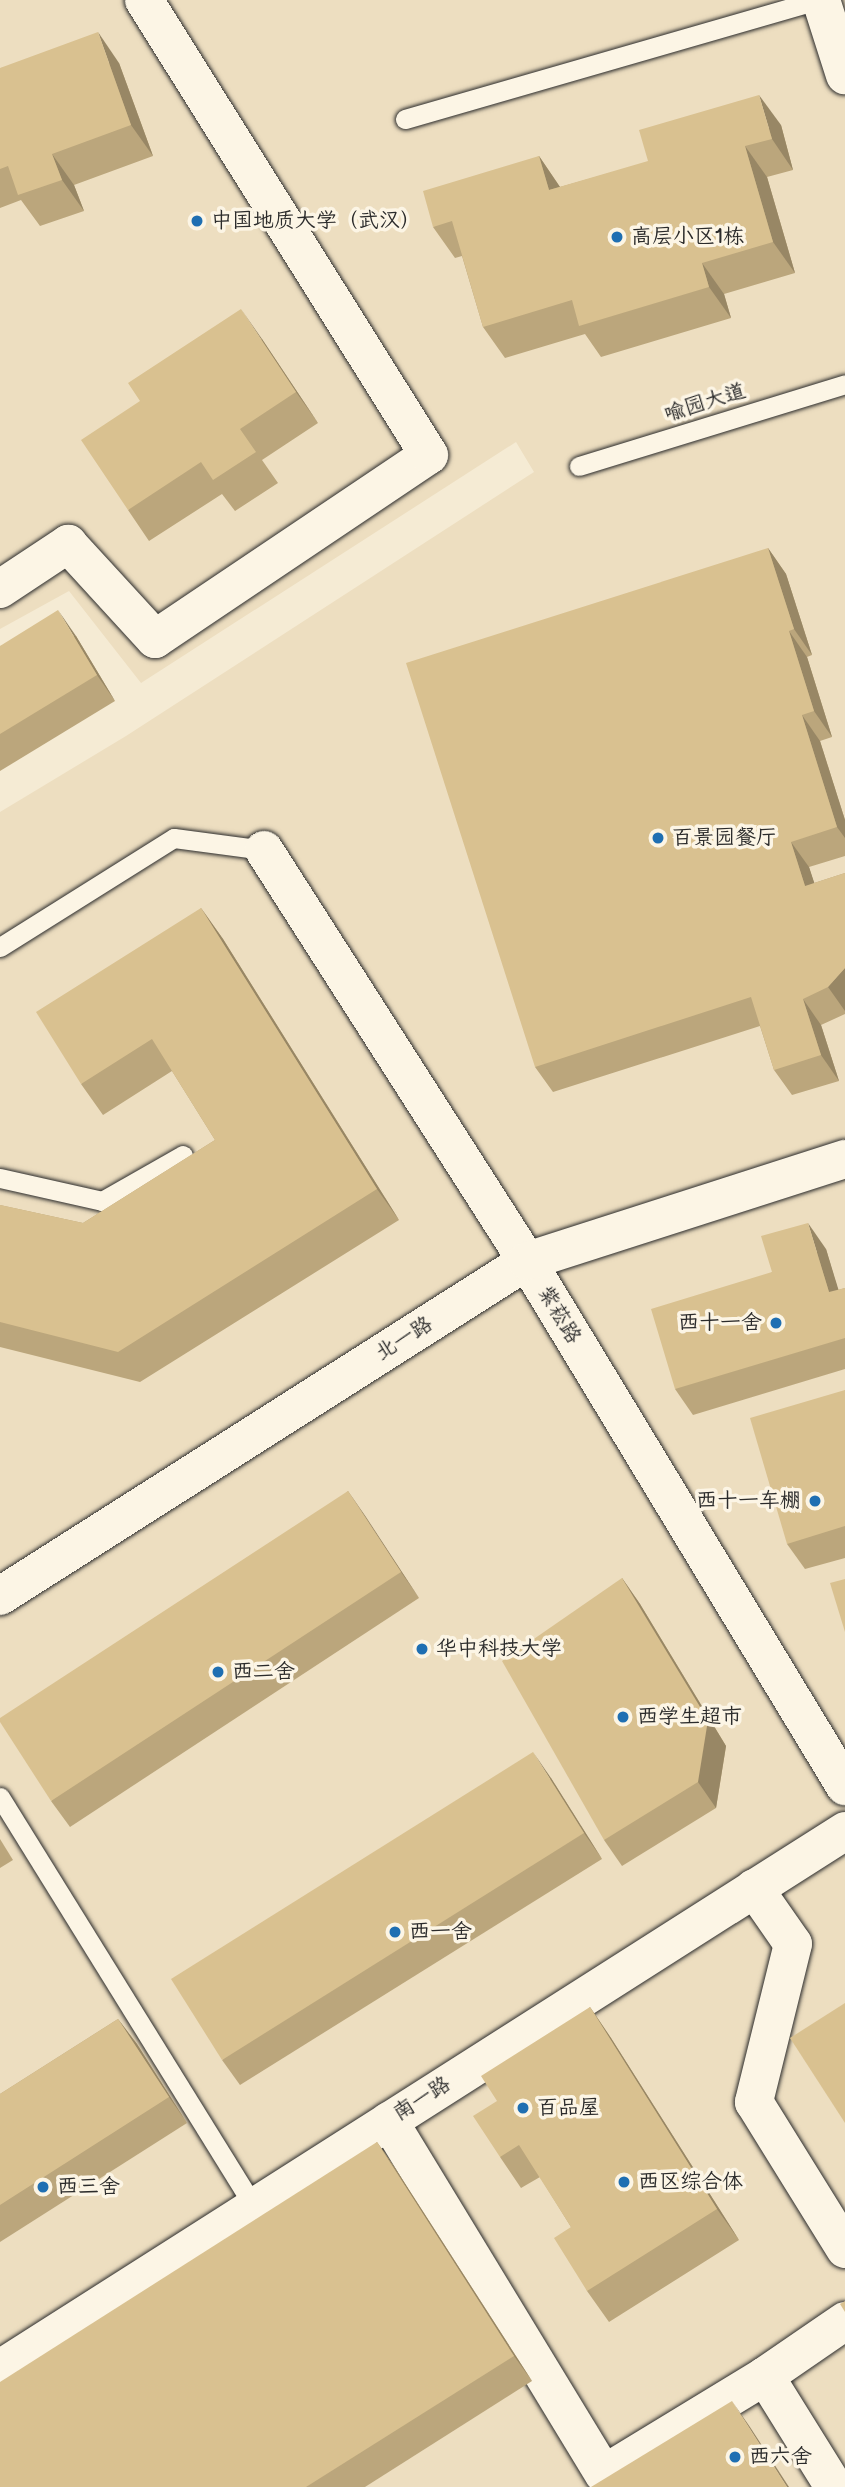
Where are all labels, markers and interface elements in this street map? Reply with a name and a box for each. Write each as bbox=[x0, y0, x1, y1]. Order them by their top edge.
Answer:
place label: 中国地质大学（武汉） bbox=[211, 208, 421, 234]
marker: 中国地质大学（武汉） bbox=[189, 213, 205, 229]
place label: 高层小区1栋 bbox=[631, 224, 744, 250]
marker: 高层小区1栋 bbox=[609, 229, 625, 245]
street label: 喻园大道 bbox=[661, 379, 749, 427]
place label: 百景园餐厅 bbox=[672, 825, 777, 851]
marker: 百景园餐厅 bbox=[650, 830, 666, 846]
street label: 紫菘路 bbox=[532, 1282, 586, 1348]
place label: 西十一舍 bbox=[678, 1310, 762, 1336]
street label: 北一路 bbox=[371, 1312, 437, 1366]
marker: 西十一舍 bbox=[768, 1315, 784, 1331]
place label: 西十一车棚 bbox=[696, 1488, 801, 1514]
marker: 西十一车棚 bbox=[807, 1493, 823, 1509]
place label: 华中科技大学 bbox=[436, 1636, 562, 1662]
marker: 华中科技大学 bbox=[414, 1641, 430, 1657]
place label: 西二舍 bbox=[232, 1659, 295, 1685]
marker: 西二舍 bbox=[210, 1664, 226, 1680]
place label: 西学生超市 bbox=[637, 1704, 742, 1730]
marker: 西学生超市 bbox=[615, 1709, 631, 1725]
place label: 西一舍 bbox=[409, 1919, 472, 1945]
marker: 西一舍 bbox=[387, 1924, 403, 1940]
street label: 南一路 bbox=[389, 2072, 455, 2126]
place label: 百品屋 bbox=[537, 2095, 600, 2121]
marker: 百品屋 bbox=[515, 2100, 531, 2116]
place label: 西区综合体 bbox=[638, 2169, 743, 2195]
place label: 西三舍 bbox=[57, 2174, 120, 2200]
marker: 西区综合体 bbox=[616, 2174, 632, 2190]
marker: 西三舍 bbox=[35, 2179, 51, 2195]
place label: 西六舍 bbox=[749, 2444, 812, 2470]
marker: 西六舍 bbox=[727, 2449, 743, 2465]

